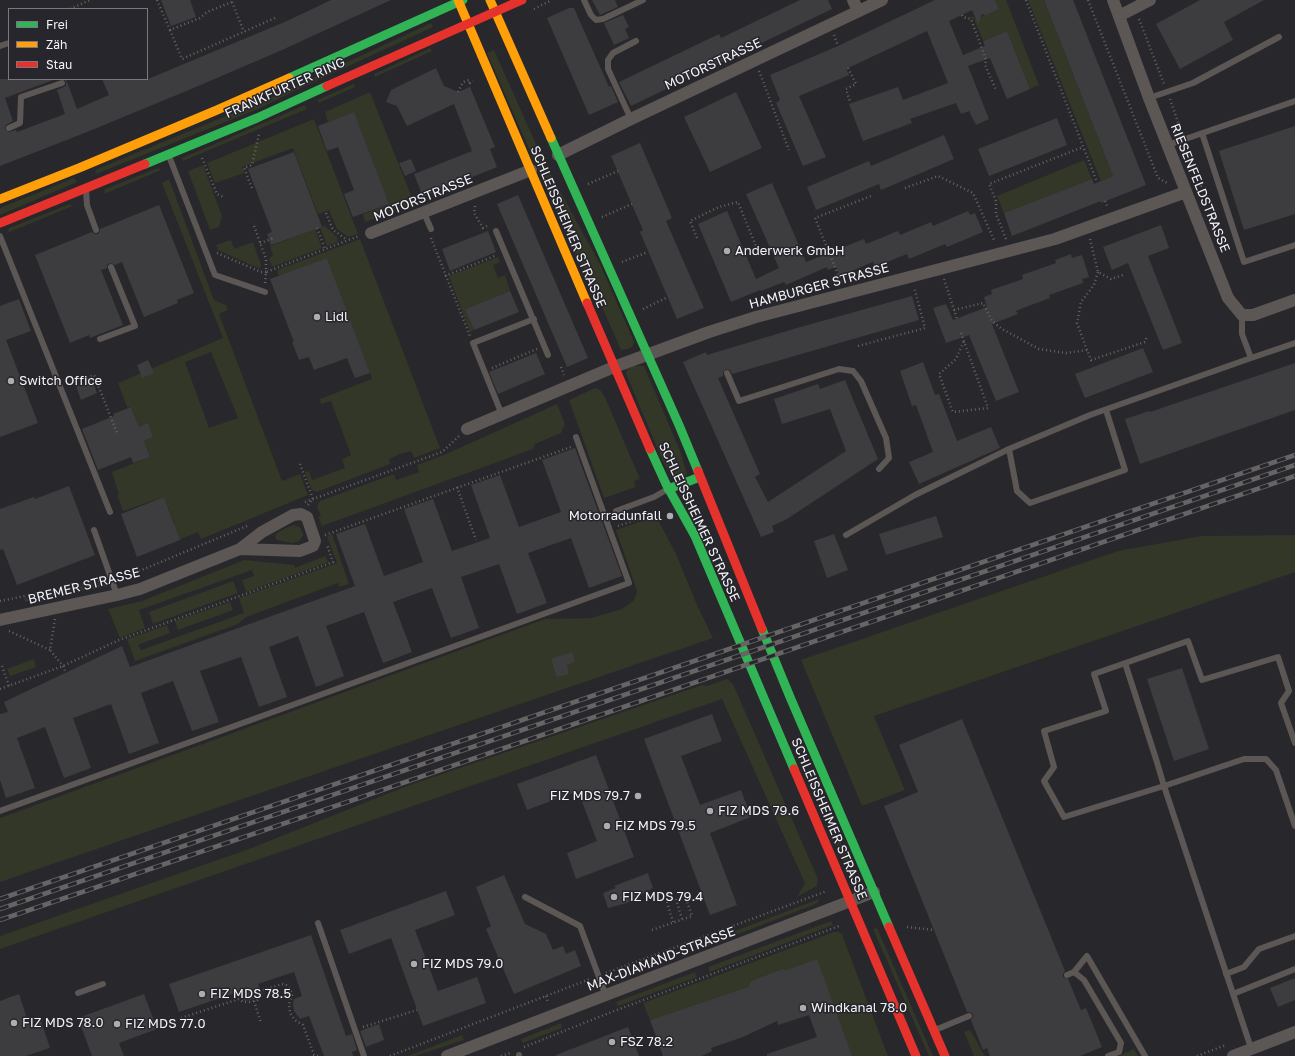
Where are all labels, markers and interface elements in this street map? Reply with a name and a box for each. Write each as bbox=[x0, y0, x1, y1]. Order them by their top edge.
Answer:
legend bbox=[8, 8, 148, 80]
text: Frei bbox=[46, 17, 68, 32]
street label: MOTORSTRASSE bbox=[662, 35, 764, 93]
text: Zäh bbox=[46, 37, 67, 52]
street label: FRANKFURTER RING bbox=[222, 54, 348, 122]
text: Stau bbox=[46, 57, 72, 72]
street label: RIESENFELDSTRASSE bbox=[1167, 121, 1233, 255]
street label: SCHLEISSHEIMER STRASSE bbox=[527, 144, 609, 310]
street label: MOTORSTRASSE bbox=[371, 171, 475, 225]
place label: Anderwerk GmbH bbox=[735, 243, 845, 259]
marker: Anderwerk GmbH bbox=[722, 246, 732, 256]
street label: HAMBURGER STRASSE bbox=[747, 260, 891, 312]
place label: Lidl bbox=[325, 309, 348, 325]
marker: Lidl bbox=[312, 312, 322, 322]
place label: Switch Office bbox=[19, 373, 102, 389]
marker: Switch Office bbox=[6, 376, 16, 386]
street label: SCHLEISSHEIMER STRASSE bbox=[655, 440, 743, 604]
place label: Motorradunfall bbox=[569, 508, 662, 524]
marker: Motorradunfall bbox=[665, 511, 675, 521]
street label: BREMER STRASSE bbox=[26, 565, 142, 607]
street label: SCHLEISSHEIMER STRASSE bbox=[788, 736, 870, 902]
place label: FIZ MDS 79.7 bbox=[550, 788, 630, 804]
marker: FIZ MDS 79.7 bbox=[633, 791, 643, 801]
place label: FIZ MDS 79.6 bbox=[718, 803, 799, 819]
marker: FIZ MDS 79.6 bbox=[705, 806, 715, 816]
place label: FIZ MDS 79.5 bbox=[615, 818, 696, 834]
marker: FIZ MDS 79.5 bbox=[602, 821, 612, 831]
place label: FIZ MDS 79.4 bbox=[622, 889, 703, 905]
marker: FIZ MDS 79.4 bbox=[609, 892, 619, 902]
street label: MAX-DIAMAND-STRASSE bbox=[585, 923, 737, 995]
place label: FIZ MDS 79.0 bbox=[422, 956, 503, 972]
marker: FIZ MDS 79.0 bbox=[409, 959, 419, 969]
place label: FIZ MDS 78.5 bbox=[210, 986, 291, 1002]
marker: FIZ MDS 78.5 bbox=[197, 989, 207, 999]
place label: Windkanal 78.0 bbox=[811, 1000, 907, 1016]
marker: Windkanal 78.0 bbox=[798, 1003, 808, 1013]
place label: FIZ MDS 78.0 bbox=[22, 1015, 103, 1031]
place label: FIZ MDS 77.0 bbox=[125, 1016, 205, 1032]
marker: FIZ MDS 78.0 bbox=[9, 1018, 19, 1028]
marker: FIZ MDS 77.0 bbox=[112, 1019, 122, 1029]
place label: FSZ 78.2 bbox=[620, 1034, 673, 1050]
marker: FSZ 78.2 bbox=[607, 1037, 617, 1047]

